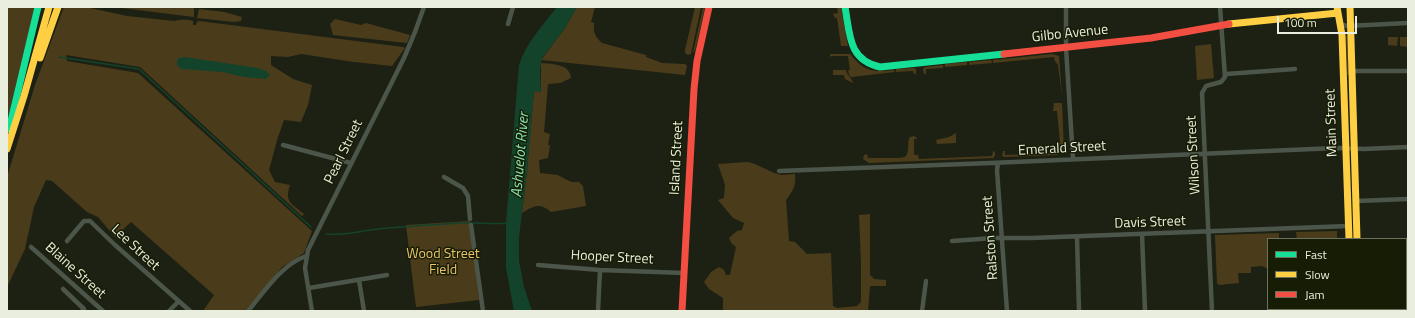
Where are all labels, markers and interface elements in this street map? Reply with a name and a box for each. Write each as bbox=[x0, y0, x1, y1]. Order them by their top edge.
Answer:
scale bar bbox=[1279, 8, 1359, 34]
text: 100 m bbox=[1284, 13, 1317, 32]
street label: Gilbo Avenue bbox=[1031, 22, 1109, 46]
street label: Main Street bbox=[1322, 88, 1342, 158]
water label: Ashuelot River bbox=[508, 112, 534, 198]
street label: Wilson Street bbox=[1184, 115, 1204, 195]
street label: Pearl Street bbox=[321, 117, 367, 187]
street label: Island Street bbox=[667, 120, 687, 196]
street label: Emerald Street bbox=[1018, 138, 1106, 160]
street label: Ralston Street bbox=[980, 195, 1002, 281]
street label: Davis Street bbox=[1114, 213, 1186, 233]
street label: Lee Street bbox=[107, 221, 163, 275]
legend bbox=[1267, 238, 1407, 310]
street label: Blaine Street bbox=[41, 239, 109, 303]
text: Fast bbox=[1305, 245, 1327, 264]
park label: Wood Street Field bbox=[406, 247, 480, 280]
street label: Hooper Street bbox=[570, 247, 654, 269]
text: Slow bbox=[1305, 265, 1330, 284]
text: Jam bbox=[1305, 285, 1325, 304]

